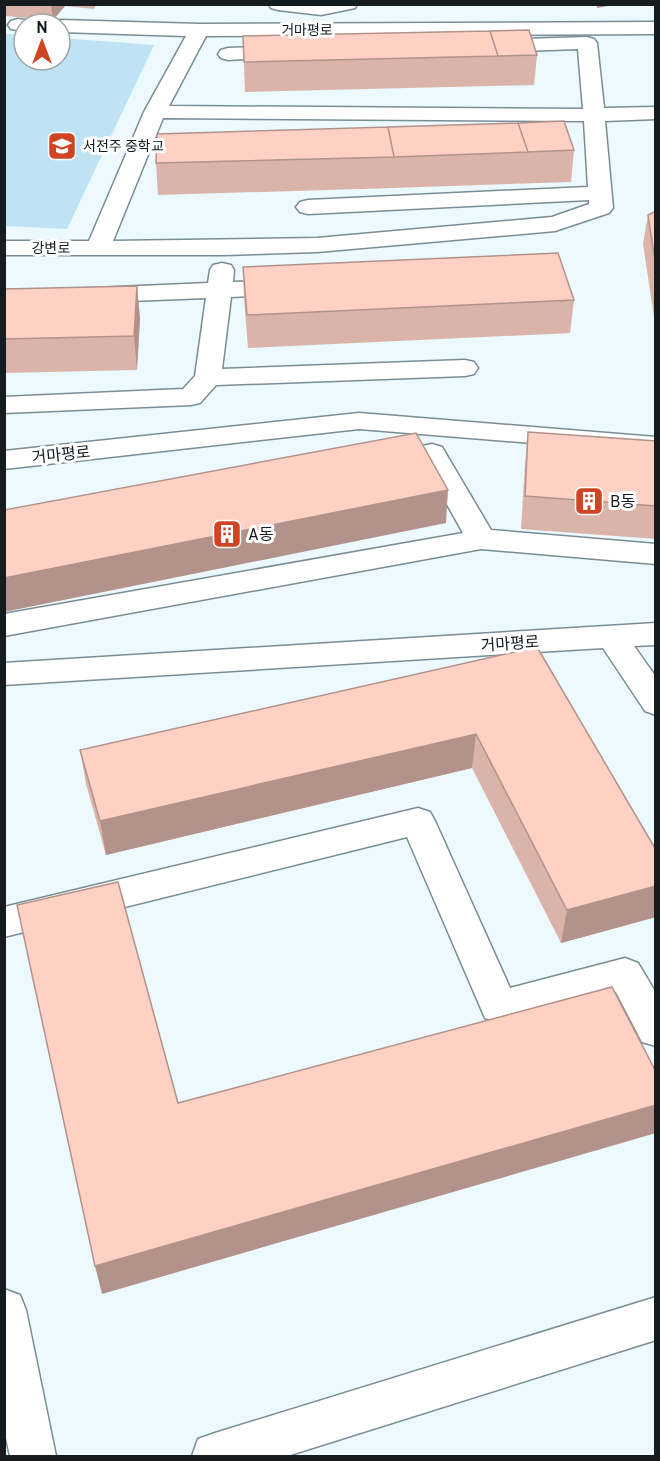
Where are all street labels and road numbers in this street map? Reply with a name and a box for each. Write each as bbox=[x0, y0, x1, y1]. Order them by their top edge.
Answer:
street label: 거마평로 bbox=[281, 23, 333, 40]
street label: 강변로 bbox=[32, 241, 70, 258]
street label: 거마평로 bbox=[31, 443, 92, 469]
street label: 거마평로 bbox=[480, 633, 540, 657]

